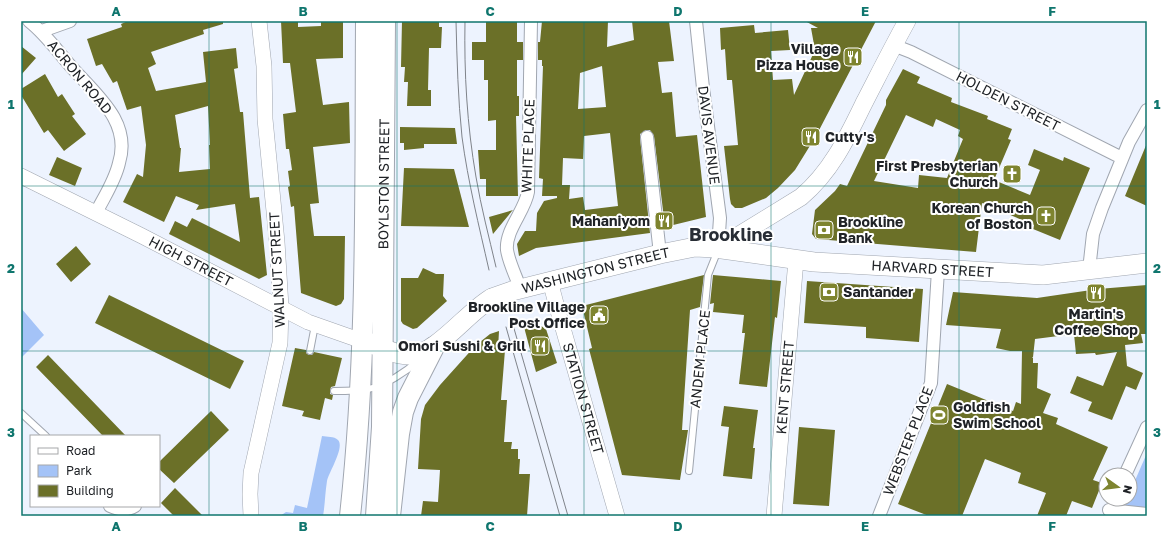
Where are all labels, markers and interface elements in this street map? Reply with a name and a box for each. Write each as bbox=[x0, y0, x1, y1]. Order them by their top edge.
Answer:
text: A bbox=[111, 3, 121, 19]
text: B bbox=[298, 3, 308, 19]
text: C bbox=[485, 3, 495, 19]
text: D bbox=[673, 3, 683, 19]
text: E bbox=[861, 3, 869, 19]
text: F bbox=[1048, 3, 1056, 19]
street label: ACRON ROAD bbox=[44, 36, 116, 117]
place label: Village Pizza House bbox=[756, 40, 839, 73]
restaurant icon: Village Pizza House bbox=[842, 46, 864, 68]
street label: HOLDEN STREET bbox=[953, 67, 1063, 134]
street label: DAVIS AVENUE bbox=[695, 85, 724, 185]
text: 1 bbox=[8, 96, 15, 112]
text: 1 bbox=[1154, 96, 1161, 112]
street label: WHITE PLACE bbox=[517, 99, 538, 193]
street label: BOYLSTON STREET bbox=[374, 119, 392, 250]
restaurant icon: Cutty's bbox=[800, 126, 822, 148]
place label: Cutty's bbox=[825, 128, 875, 145]
place label: First Presbyterian Church bbox=[876, 157, 998, 190]
church icon: First Presbyterian Church bbox=[1001, 163, 1023, 185]
place label: Korean Church of Boston bbox=[932, 199, 1032, 232]
church icon: Korean Church of Boston bbox=[1035, 205, 1057, 227]
restaurant icon: Mahaniyom bbox=[653, 210, 675, 232]
street label: WALNUT STREET bbox=[265, 211, 288, 328]
place label: Mahaniyom bbox=[572, 212, 650, 229]
place label: Brookline Bank bbox=[838, 213, 903, 246]
bank icon: Brookline Bank bbox=[813, 219, 835, 241]
district label: Brookline bbox=[689, 223, 773, 245]
street label: HIGH STREET bbox=[146, 232, 236, 290]
street label: WASHINGTON STREET bbox=[520, 243, 671, 296]
street label: HARVARD STREET bbox=[871, 256, 995, 280]
text: 2 bbox=[7, 260, 15, 276]
text: 2 bbox=[1153, 260, 1161, 276]
bank icon: Santander bbox=[818, 281, 840, 303]
restaurant icon: Martin's Coffee Shop bbox=[1085, 282, 1107, 304]
place label: Santander bbox=[843, 283, 914, 300]
place label: Brookline Village Post Office bbox=[468, 298, 585, 331]
public building icon: Brookline Village Post Office bbox=[588, 304, 610, 326]
place label: Martin's Coffee Shop bbox=[1054, 305, 1138, 338]
street label: ANDEM PLACE bbox=[686, 309, 713, 409]
restaurant icon: Omori Sushi & Grill bbox=[529, 335, 551, 357]
place label: Omori Sushi & Grill bbox=[398, 337, 526, 354]
street label: KENT STREET bbox=[772, 340, 797, 435]
street label: STATION STREET bbox=[560, 341, 608, 456]
street label: WEBSTER PLACE bbox=[879, 384, 936, 498]
place label: Goldfish Swim School bbox=[953, 398, 1041, 431]
sports icon: Goldfish Swim School bbox=[928, 404, 950, 426]
text: 3 bbox=[7, 424, 15, 440]
text: 3 bbox=[1153, 424, 1161, 440]
legend bbox=[30, 435, 160, 507]
text: Road bbox=[66, 443, 95, 458]
text: Park bbox=[66, 463, 92, 478]
north arrow bbox=[1098, 467, 1138, 507]
text: Building bbox=[66, 483, 114, 498]
text: N bbox=[1121, 484, 1136, 495]
text: A bbox=[111, 518, 121, 534]
text: B bbox=[298, 518, 308, 534]
text: C bbox=[485, 518, 495, 534]
text: D bbox=[673, 518, 683, 534]
text: E bbox=[861, 518, 869, 534]
text: F bbox=[1048, 518, 1056, 534]

